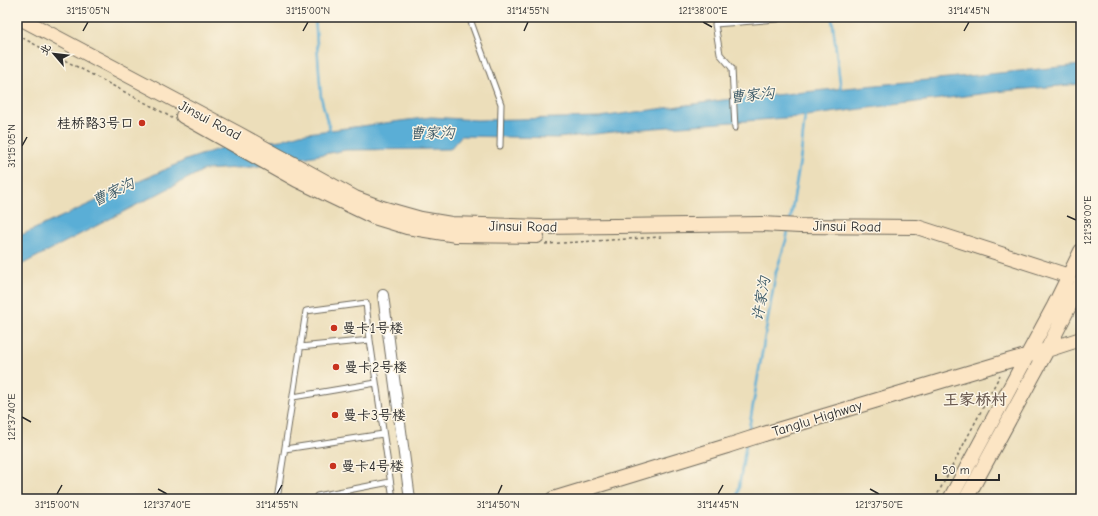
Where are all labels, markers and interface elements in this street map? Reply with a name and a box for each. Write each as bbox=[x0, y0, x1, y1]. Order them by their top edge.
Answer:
text: 31°15'05"N bbox=[66, 5, 110, 17]
text: 31°15'00"N bbox=[286, 5, 330, 17]
text: 31°14'55"N bbox=[507, 5, 549, 17]
text: 121°38'00"E bbox=[679, 5, 727, 17]
text: 31°14'45"N bbox=[948, 5, 990, 17]
north arrow bbox=[34, 34, 74, 74]
text: 北 bbox=[37, 42, 54, 57]
water label: 曹家沟 bbox=[729, 83, 777, 106]
street label: Jinsui Road bbox=[176, 97, 244, 144]
place label: 桂桥路3号口 bbox=[57, 115, 134, 132]
marker: 桂桥路3号口 bbox=[137, 118, 147, 128]
text: 31°15'05"N bbox=[6, 124, 18, 168]
water label: 曹家沟 bbox=[409, 124, 456, 142]
water label: 曹家沟 bbox=[89, 173, 139, 210]
text: 121°38'00"E bbox=[1082, 196, 1094, 244]
street label: Jinsui Road bbox=[489, 217, 557, 236]
street label: Jinsui Road bbox=[813, 217, 881, 236]
water label: 许家沟 bbox=[748, 273, 774, 323]
place label: 曼卡1号楼 bbox=[342, 320, 404, 337]
marker: 曼卡1号楼 bbox=[329, 323, 339, 333]
place label: 曼卡2号楼 bbox=[344, 359, 407, 376]
marker: 曼卡2号楼 bbox=[331, 362, 341, 372]
district label: 王家桥村 bbox=[943, 391, 1007, 409]
text: 121°37'40"E bbox=[6, 393, 18, 441]
street label: Tanglu Highway bbox=[770, 397, 865, 440]
place label: 曼卡3号楼 bbox=[343, 407, 406, 424]
marker: 曼卡3号楼 bbox=[330, 410, 340, 420]
scale bar bbox=[936, 456, 999, 482]
place label: 曼卡4号楼 bbox=[341, 458, 404, 475]
marker: 曼卡4号楼 bbox=[328, 461, 338, 471]
text: 50 m bbox=[942, 463, 970, 477]
text: 31°15'00"N bbox=[35, 499, 79, 511]
text: 121°37'40"E bbox=[143, 499, 191, 511]
text: 31°14'55"N bbox=[256, 499, 298, 511]
text: 31°14'50"N bbox=[476, 499, 520, 511]
text: 31°14'45"N bbox=[697, 499, 739, 511]
text: 121°37'50"E bbox=[855, 499, 903, 511]

